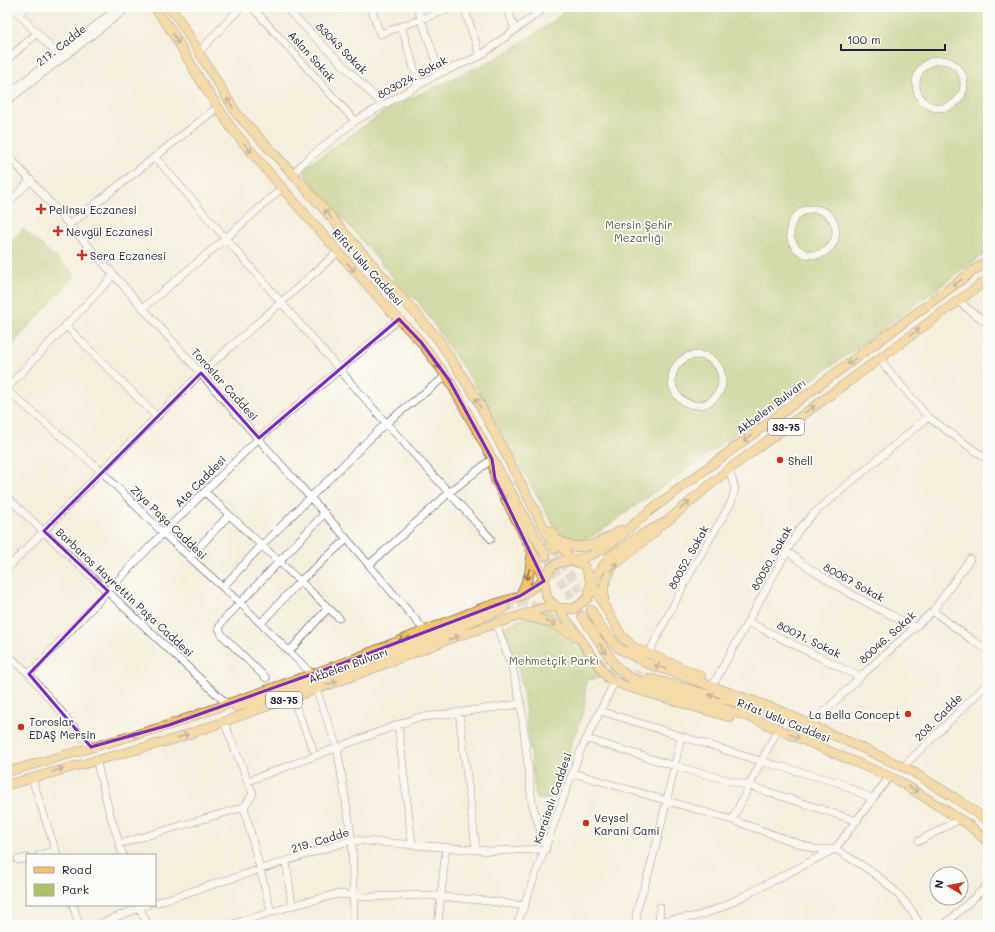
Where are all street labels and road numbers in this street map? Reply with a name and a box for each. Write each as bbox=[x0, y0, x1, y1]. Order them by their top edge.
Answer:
street label: 83043 Sokak bbox=[313, 19, 371, 77]
street label: 217. Cadde bbox=[33, 21, 89, 69]
street label: Aslan Sokak bbox=[285, 27, 339, 85]
street label: 803024. Sokak bbox=[374, 52, 450, 102]
street label: Rifat Uslu Caddesi bbox=[329, 225, 407, 309]
street label: Toroslar Caddesi bbox=[188, 344, 262, 424]
street label: Akbelen Bulvarı bbox=[733, 375, 809, 437]
road number: 33-75 bbox=[768, 419, 804, 435]
street label: Ata Caddesi bbox=[171, 452, 229, 510]
street label: Ziya Paşa Caddesi bbox=[128, 482, 210, 562]
street label: 80052. Sokak bbox=[664, 522, 712, 592]
street label: 80050. Sokak bbox=[747, 523, 795, 593]
street label: Barbaros Hayrettin Paşa Caddesi bbox=[53, 524, 197, 660]
street label: 80067 Sokak bbox=[821, 559, 887, 605]
street label: 80046. Sokak bbox=[855, 607, 919, 666]
street label: 80071. Sokak bbox=[775, 617, 844, 661]
street label: Akbelen Bulvarı bbox=[306, 644, 390, 686]
street label: 203. Cadde bbox=[911, 690, 965, 744]
road number: 33-75 bbox=[266, 692, 302, 708]
street label: Rıfat Uslu Caddesi bbox=[735, 694, 833, 746]
street label: Karaisalı Caddesi bbox=[529, 750, 575, 846]
street label: 219. Cadde bbox=[289, 824, 351, 856]

